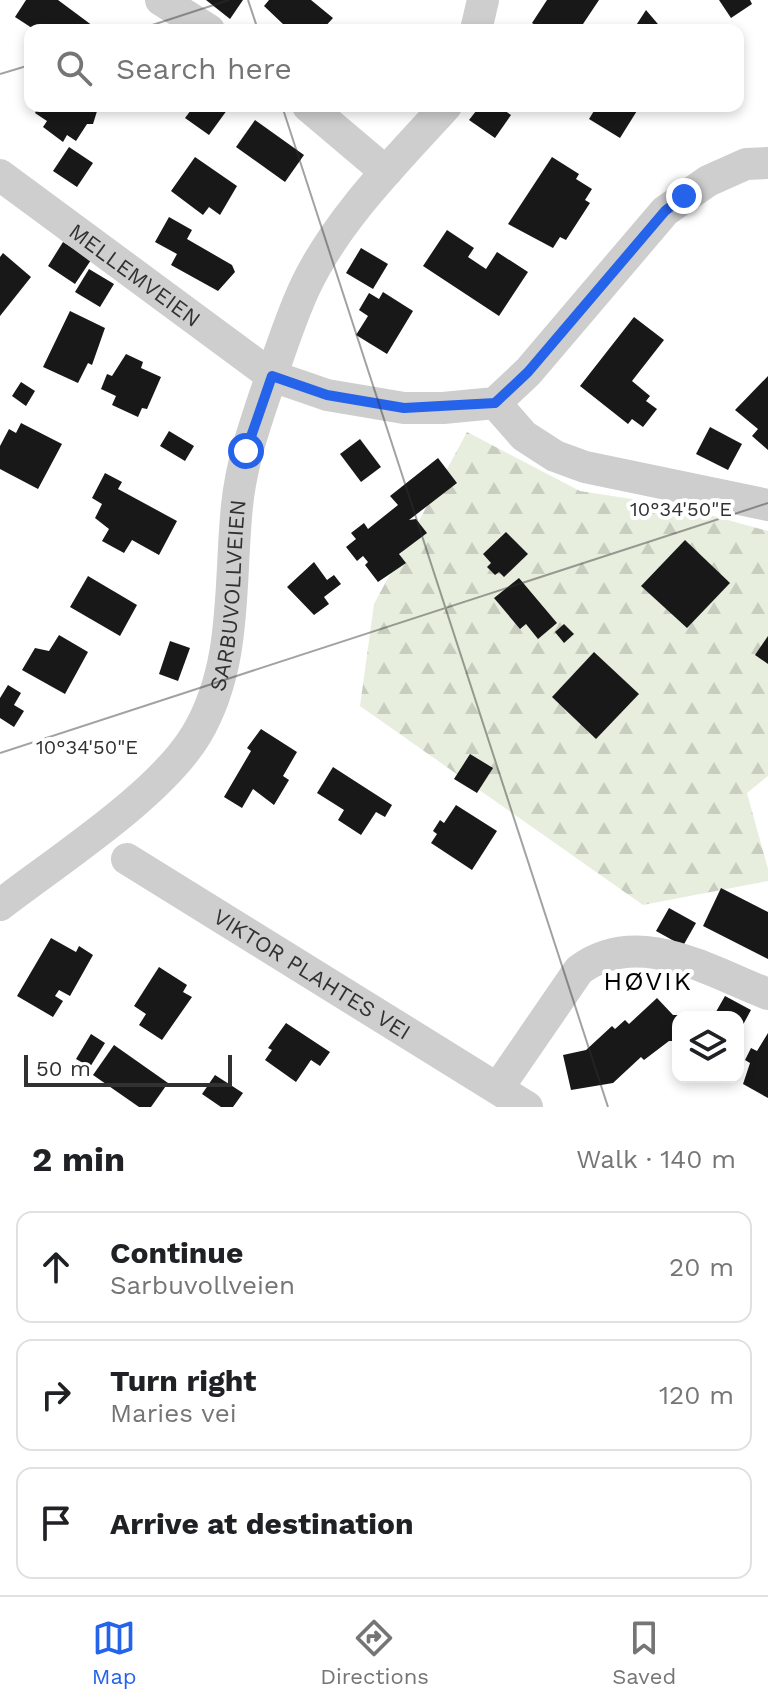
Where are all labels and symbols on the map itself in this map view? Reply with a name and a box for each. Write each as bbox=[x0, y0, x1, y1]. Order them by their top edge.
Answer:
route end bbox=[666, 178, 702, 214]
street label: MELLEMVEIEN bbox=[65, 218, 206, 332]
route start bbox=[228, 433, 264, 469]
text: 10°34'50"E bbox=[630, 497, 732, 521]
street label: SARBUVOLLVEIEN bbox=[204, 498, 250, 694]
text: 10°34'50"E bbox=[36, 735, 138, 759]
street label: VIKTOR PLAHTES VEI bbox=[209, 903, 415, 1044]
district label: HØVIK bbox=[603, 966, 693, 996]
scale bar bbox=[24, 1051, 232, 1087]

